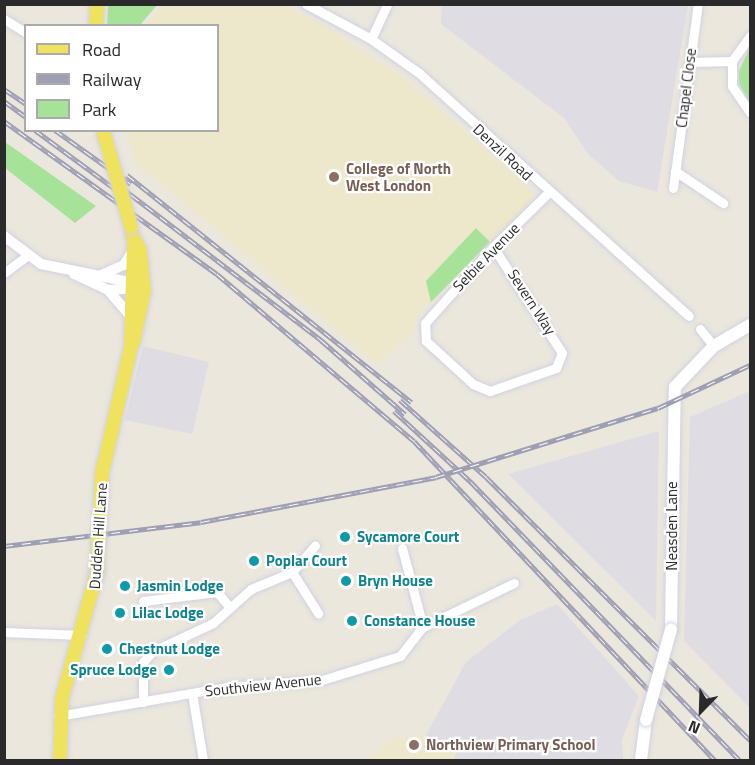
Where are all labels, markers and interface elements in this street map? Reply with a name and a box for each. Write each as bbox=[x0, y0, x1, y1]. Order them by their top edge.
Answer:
legend bbox=[24, 24, 219, 132]
text: Road bbox=[82, 36, 121, 63]
street label: Chapel Close bbox=[672, 47, 700, 129]
text: Railway bbox=[82, 66, 141, 93]
text: Park bbox=[82, 96, 116, 123]
street label: Denzil Road bbox=[470, 120, 536, 184]
place label: College of North West London bbox=[346, 159, 451, 194]
marker: College of North West London bbox=[327, 170, 341, 184]
street label: Selbie Avenue bbox=[449, 219, 523, 295]
street label: Severn Way bbox=[504, 266, 560, 338]
street label: Neasden Lane bbox=[663, 481, 681, 571]
street label: Dudden Hill Lane bbox=[85, 482, 111, 590]
place label: Sycamore Court bbox=[357, 528, 459, 546]
marker: Sycamore Court bbox=[338, 530, 352, 544]
place label: Poplar Court bbox=[266, 552, 347, 570]
marker: Poplar Court bbox=[247, 554, 261, 568]
place label: Bryn House bbox=[358, 572, 433, 590]
marker: Bryn House bbox=[339, 574, 353, 588]
place label: Jasmin Lodge bbox=[137, 577, 223, 595]
marker: Jasmin Lodge bbox=[118, 579, 132, 593]
place label: Lilac Lodge bbox=[132, 604, 204, 622]
marker: Lilac Lodge bbox=[113, 606, 127, 620]
place label: Constance House bbox=[364, 612, 475, 630]
marker: Constance House bbox=[345, 614, 359, 628]
place label: Chestnut Lodge bbox=[119, 640, 220, 658]
marker: Chestnut Lodge bbox=[100, 642, 114, 656]
place label: Spruce Lodge bbox=[70, 661, 157, 679]
marker: Spruce Lodge bbox=[162, 663, 176, 677]
street label: Southview Avenue bbox=[204, 670, 322, 700]
north arrow bbox=[671, 681, 731, 741]
text: N bbox=[684, 714, 704, 741]
place label: Northview Primary School bbox=[426, 736, 595, 754]
marker: Northview Primary School bbox=[407, 738, 421, 752]

